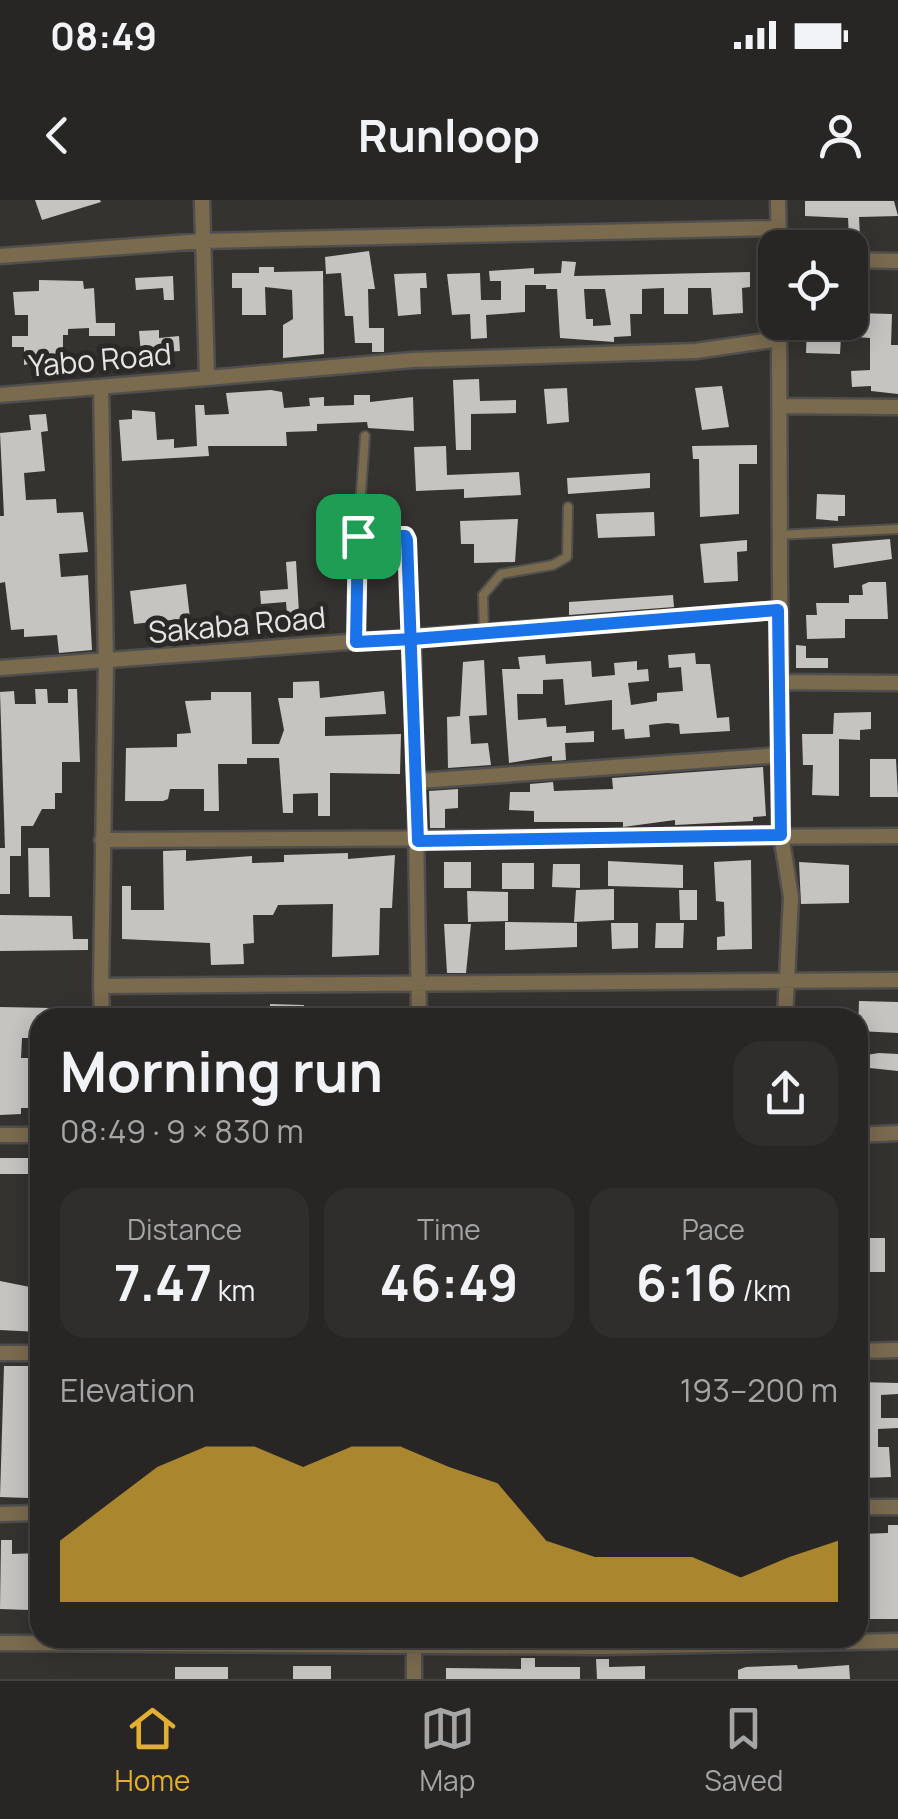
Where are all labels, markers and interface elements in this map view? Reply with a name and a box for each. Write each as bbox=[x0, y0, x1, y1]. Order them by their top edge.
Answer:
text: 08:49 bbox=[50, 9, 157, 61]
text: Runloop bbox=[358, 104, 540, 166]
icon: back bbox=[30, 108, 85, 163]
icon: person bbox=[813, 108, 868, 163]
map controls bbox=[758, 230, 868, 340]
button: locate bbox=[758, 230, 868, 340]
street label: Yabo Road bbox=[27, 332, 173, 386]
pin bbox=[316, 494, 401, 579]
icon: arrive bbox=[331, 509, 386, 564]
street label: Sakaba Road bbox=[146, 596, 328, 652]
text: Morning run bbox=[60, 1033, 383, 1109]
button: share bbox=[733, 1041, 838, 1146]
text: 08:49 · 9 × 830 m bbox=[60, 1109, 304, 1153]
text: Distance bbox=[127, 1210, 242, 1248]
text: Time bbox=[417, 1210, 481, 1248]
text: Pace bbox=[682, 1210, 745, 1248]
text: 7.47 bbox=[114, 1248, 212, 1316]
text: 46:49 bbox=[380, 1248, 518, 1316]
text: 6:16 bbox=[636, 1248, 737, 1316]
text: km bbox=[212, 1271, 255, 1309]
text: /km bbox=[737, 1271, 791, 1309]
text: Elevation bbox=[60, 1368, 195, 1412]
text: 193–200 m bbox=[680, 1368, 838, 1412]
tab: Home bbox=[115, 1701, 190, 1799]
tab: Map bbox=[420, 1701, 475, 1799]
tab: Saved bbox=[704, 1701, 783, 1799]

